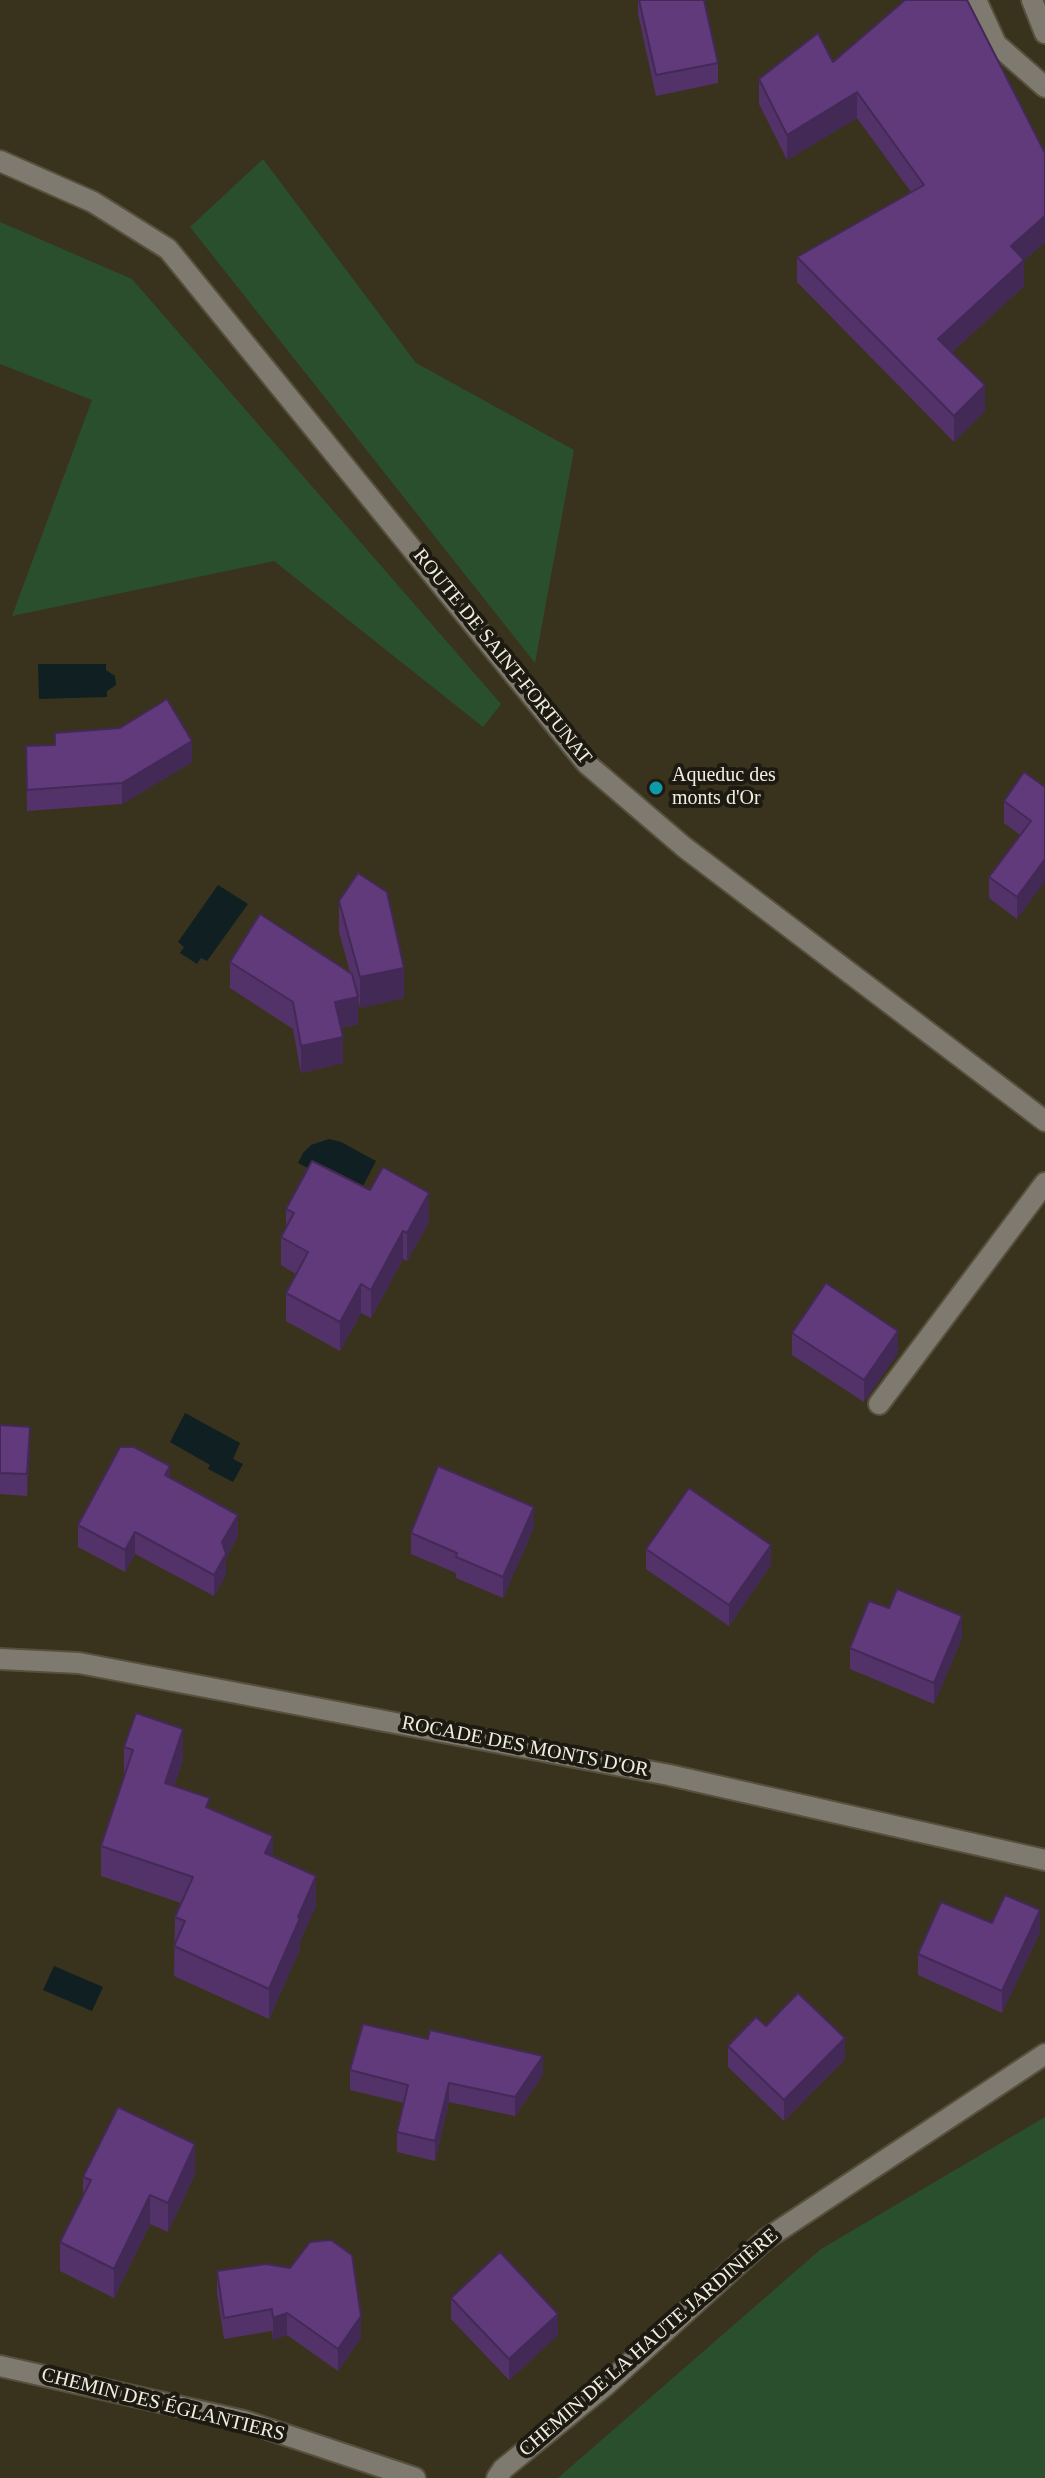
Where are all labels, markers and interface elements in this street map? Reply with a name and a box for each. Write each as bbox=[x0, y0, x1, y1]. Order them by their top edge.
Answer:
street label: ROUTE DE SAINT-FORTUNAT bbox=[408, 544, 596, 770]
place label: Aqueduc des monts d'Or bbox=[672, 764, 776, 811]
marker: Aqueduc des monts d'Or bbox=[647, 779, 665, 797]
street label: ROCADE DES MONTS D'OR bbox=[400, 1711, 650, 1783]
street label: CHEMIN DE LA HAUTE JARDINIÈRE bbox=[515, 2224, 783, 2462]
street label: CHEMIN DES ÉGLANTIERS bbox=[39, 2363, 287, 2447]

